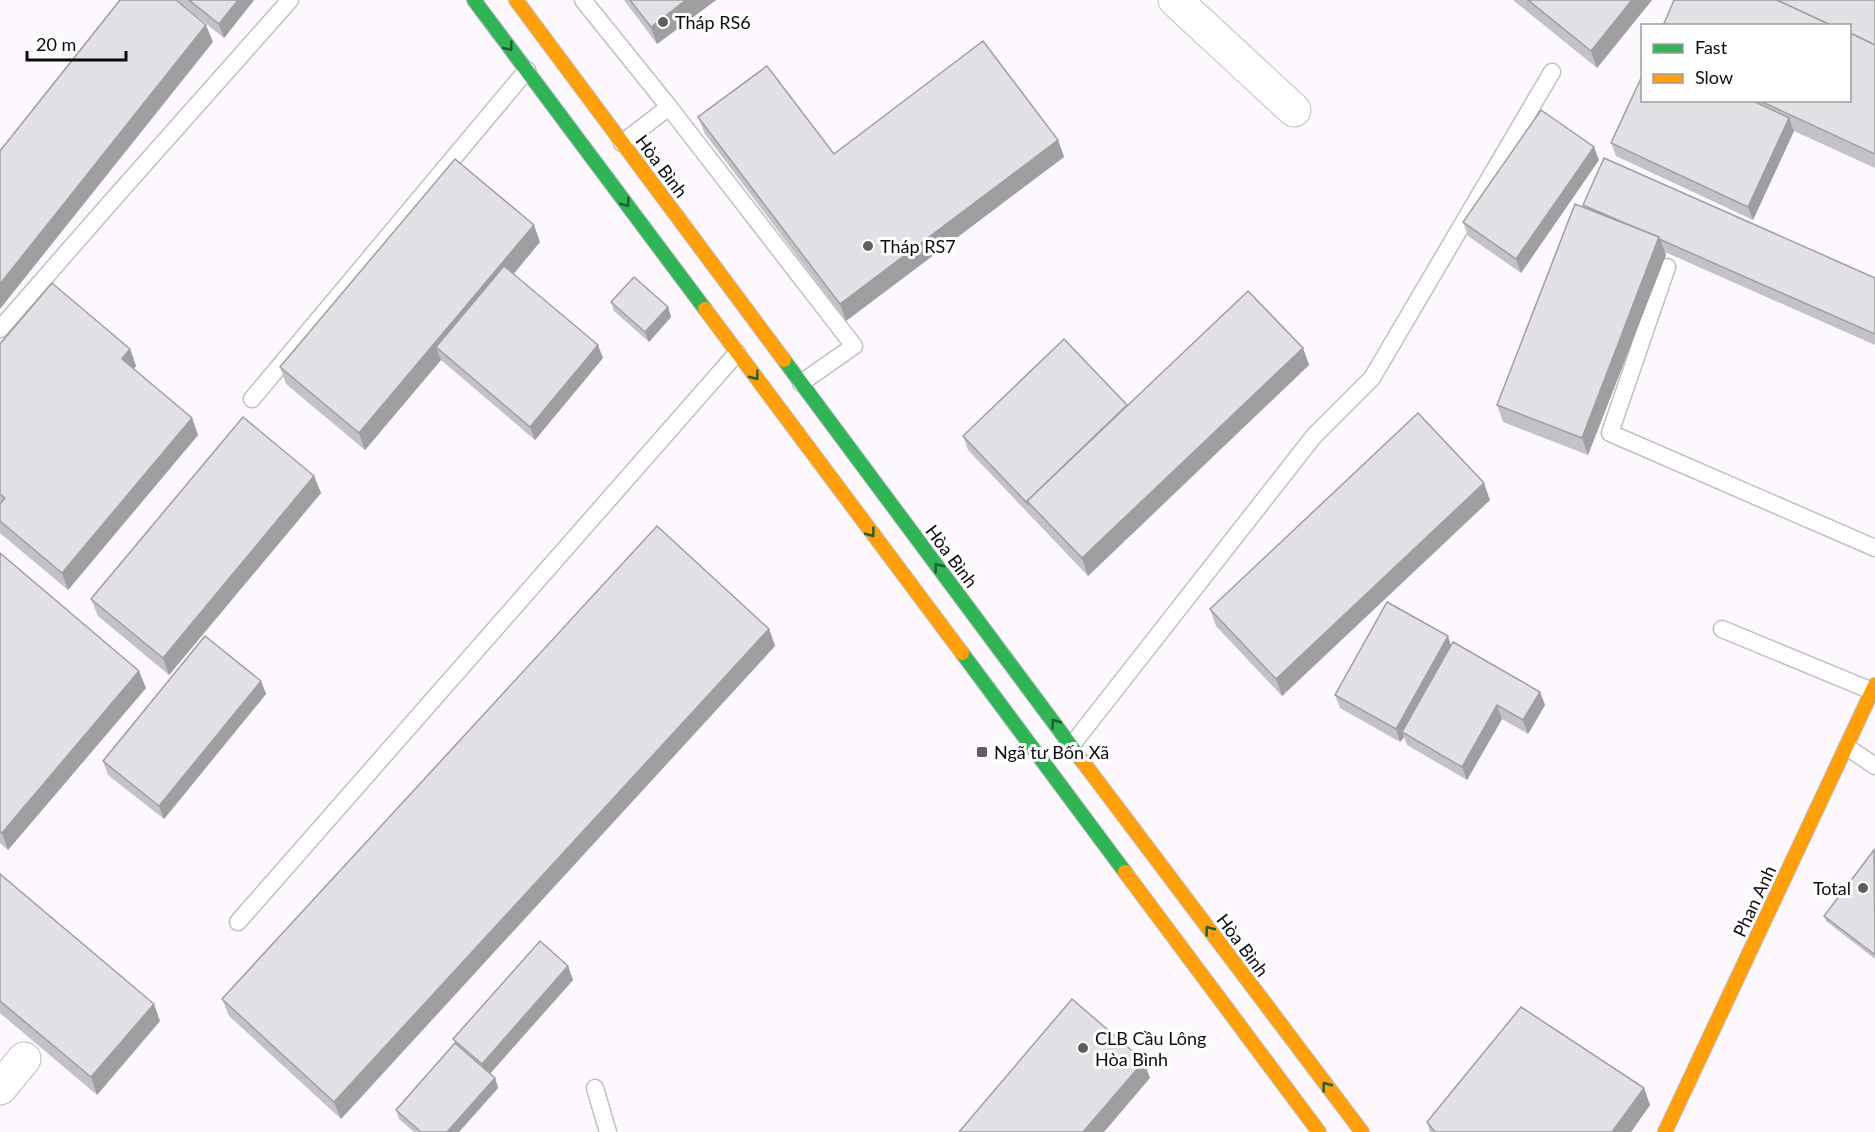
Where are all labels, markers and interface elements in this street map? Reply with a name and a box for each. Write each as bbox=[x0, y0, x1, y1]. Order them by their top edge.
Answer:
place label: Tháp RS6 bbox=[675, 11, 751, 33]
marker: Tháp RS6 bbox=[656, 15, 670, 29]
scale bar bbox=[27, 24, 126, 62]
legend bbox=[1641, 24, 1851, 102]
text: 20 m bbox=[36, 33, 76, 55]
text: Fast bbox=[1695, 36, 1728, 58]
one-way arrow bbox=[502, 40, 513, 51]
text: Slow bbox=[1695, 66, 1733, 88]
street label: Hòa Bình bbox=[631, 130, 693, 202]
one-way arrow bbox=[618, 196, 629, 207]
place label: Tháp RS7 bbox=[880, 235, 956, 257]
marker: Tháp RS7 bbox=[861, 239, 875, 253]
one-way arrow bbox=[747, 370, 758, 381]
street label: Hòa Bình bbox=[921, 520, 983, 592]
one-way arrow bbox=[864, 526, 875, 537]
one-way arrow bbox=[934, 563, 945, 574]
one-way arrow bbox=[1051, 719, 1062, 730]
place label: Ngã tư Bốn Xã bbox=[994, 741, 1109, 763]
marker: Ngã tư Bốn Xã bbox=[975, 745, 989, 759]
street label: Phan Anh bbox=[1728, 862, 1780, 940]
place label: Total bbox=[1813, 877, 1851, 899]
marker: Total bbox=[1856, 881, 1870, 895]
street label: Hòa Bình bbox=[1212, 909, 1274, 981]
one-way arrow bbox=[1206, 925, 1217, 936]
place label: CLB Cầu Lông Hòa Bình bbox=[1095, 1027, 1206, 1070]
marker: CLB Cầu Lông Hòa Bình bbox=[1076, 1041, 1090, 1055]
one-way arrow bbox=[1323, 1081, 1334, 1092]

